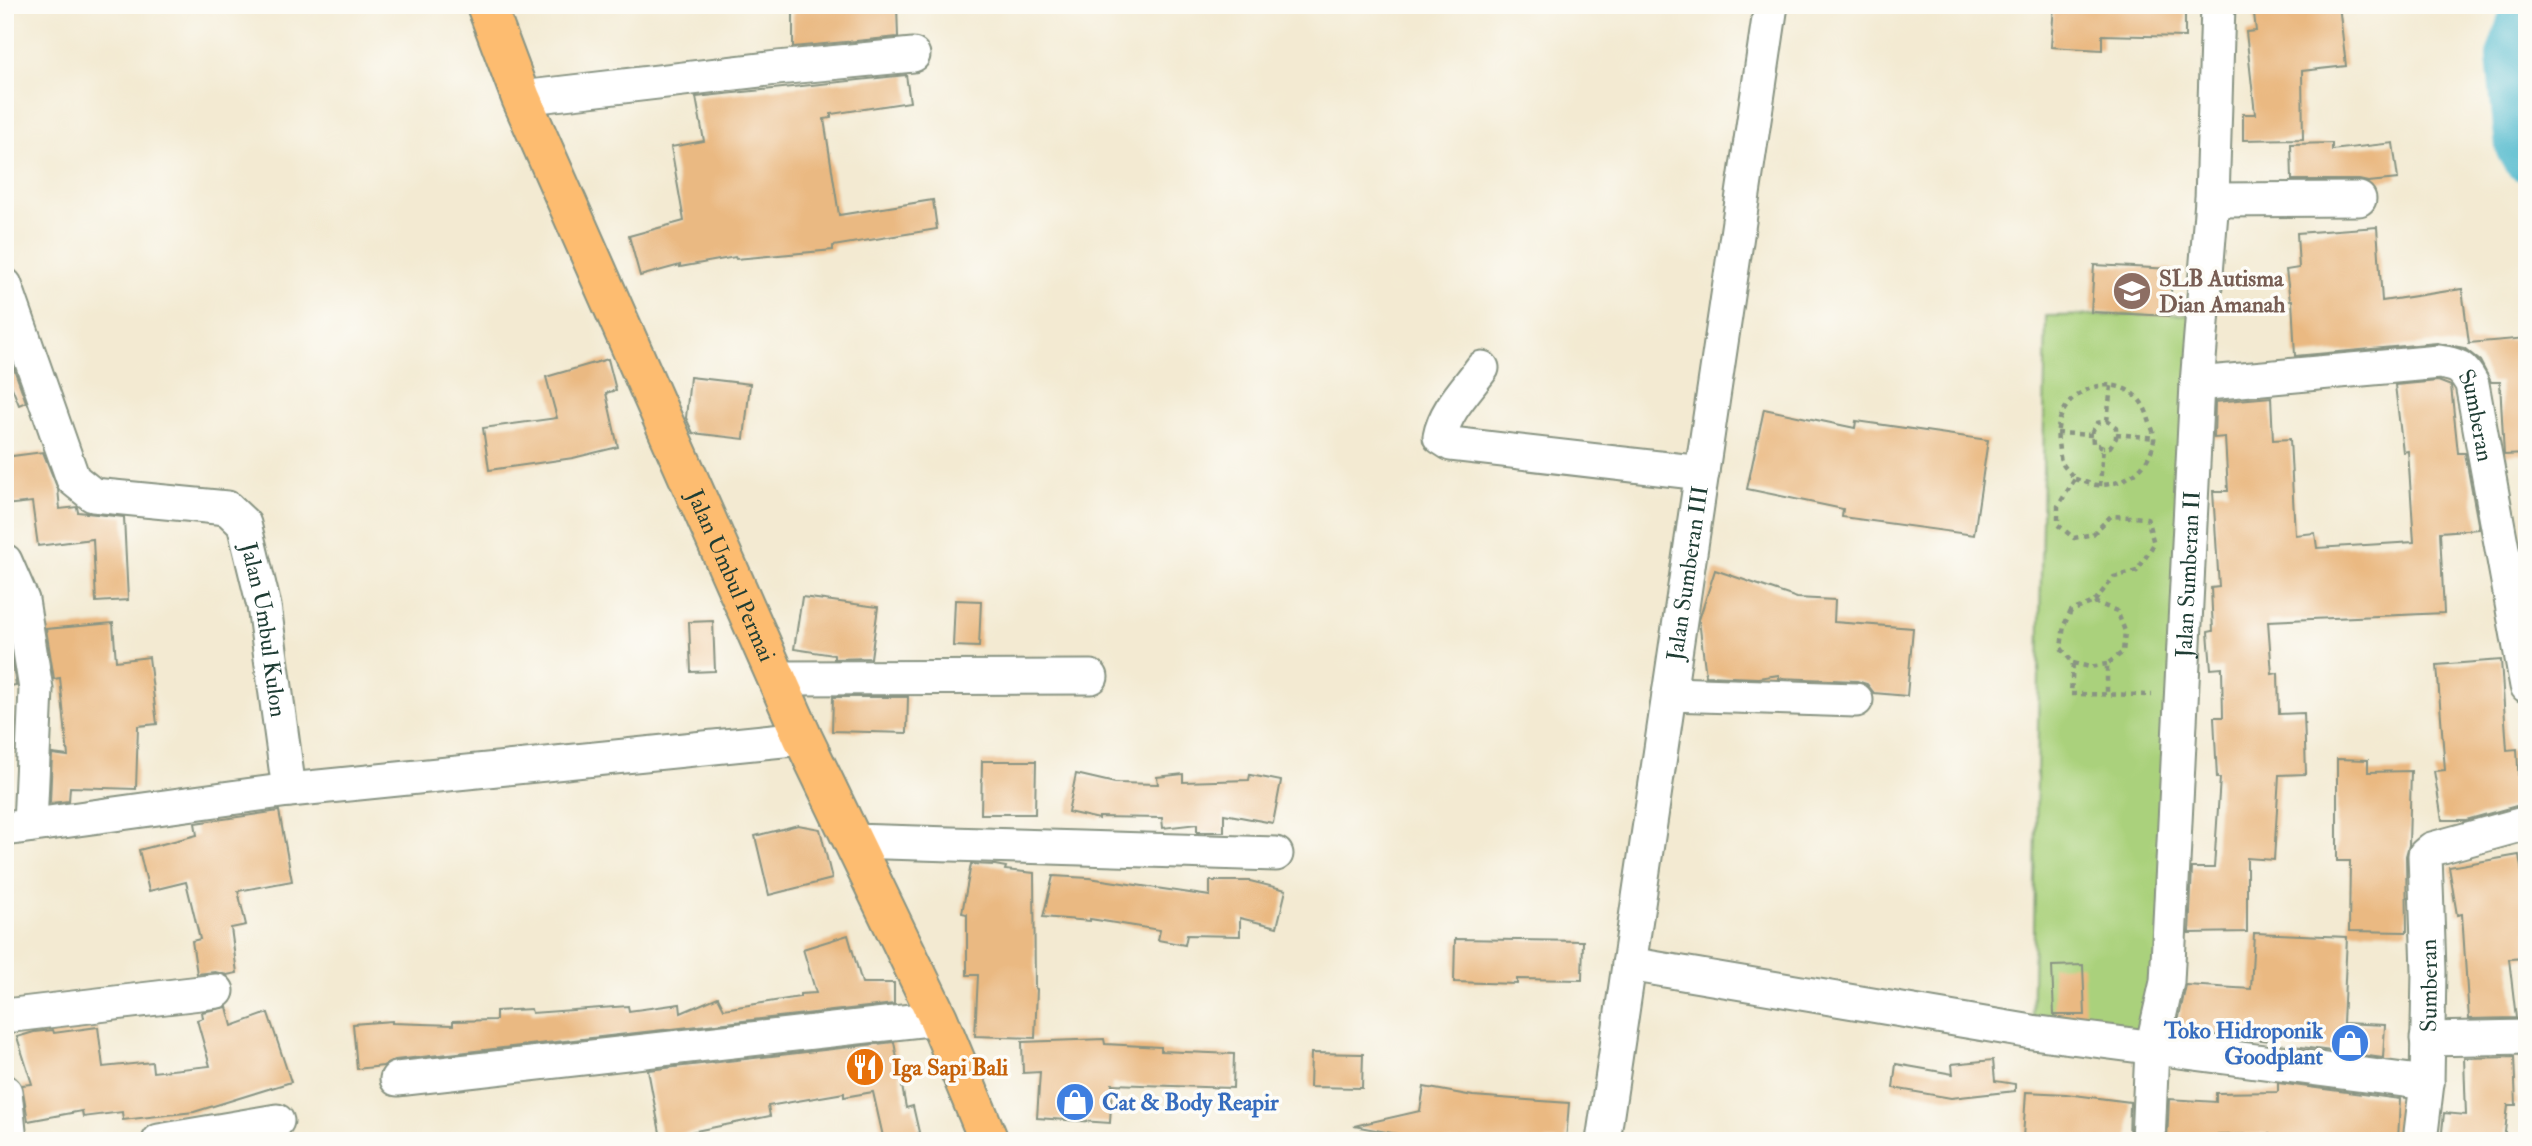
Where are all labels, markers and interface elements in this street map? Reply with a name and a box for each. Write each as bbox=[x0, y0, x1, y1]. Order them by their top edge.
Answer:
place label: SLB Autisma Dian Amanah bbox=[2159, 264, 2285, 319]
school or university icon: SLB Autisma Dian Amanah bbox=[2111, 270, 2153, 312]
street label: Sumberan bbox=[2452, 364, 2500, 464]
street label: Jalan Umbul Permai bbox=[680, 484, 782, 666]
street label: Jalan Sumberan III bbox=[1660, 484, 1714, 663]
street label: Jalan Sumberan II bbox=[2169, 490, 2206, 659]
street label: Jalan Umbul Kulon bbox=[234, 538, 293, 719]
street label: Sumberan bbox=[2413, 938, 2444, 1032]
place label: Toko Hidroponik Goodplant bbox=[2163, 1016, 2324, 1072]
shop icon: Toko Hidroponik Goodplant bbox=[2329, 1022, 2371, 1064]
restaurant icon: Iga Sapi Bali bbox=[844, 1046, 886, 1088]
place label: Iga Sapi Bali bbox=[892, 1053, 1008, 1083]
shop icon: Cat & Body Reapir bbox=[1054, 1081, 1096, 1123]
place label: Cat & Body Reapir bbox=[1102, 1088, 1279, 1118]

